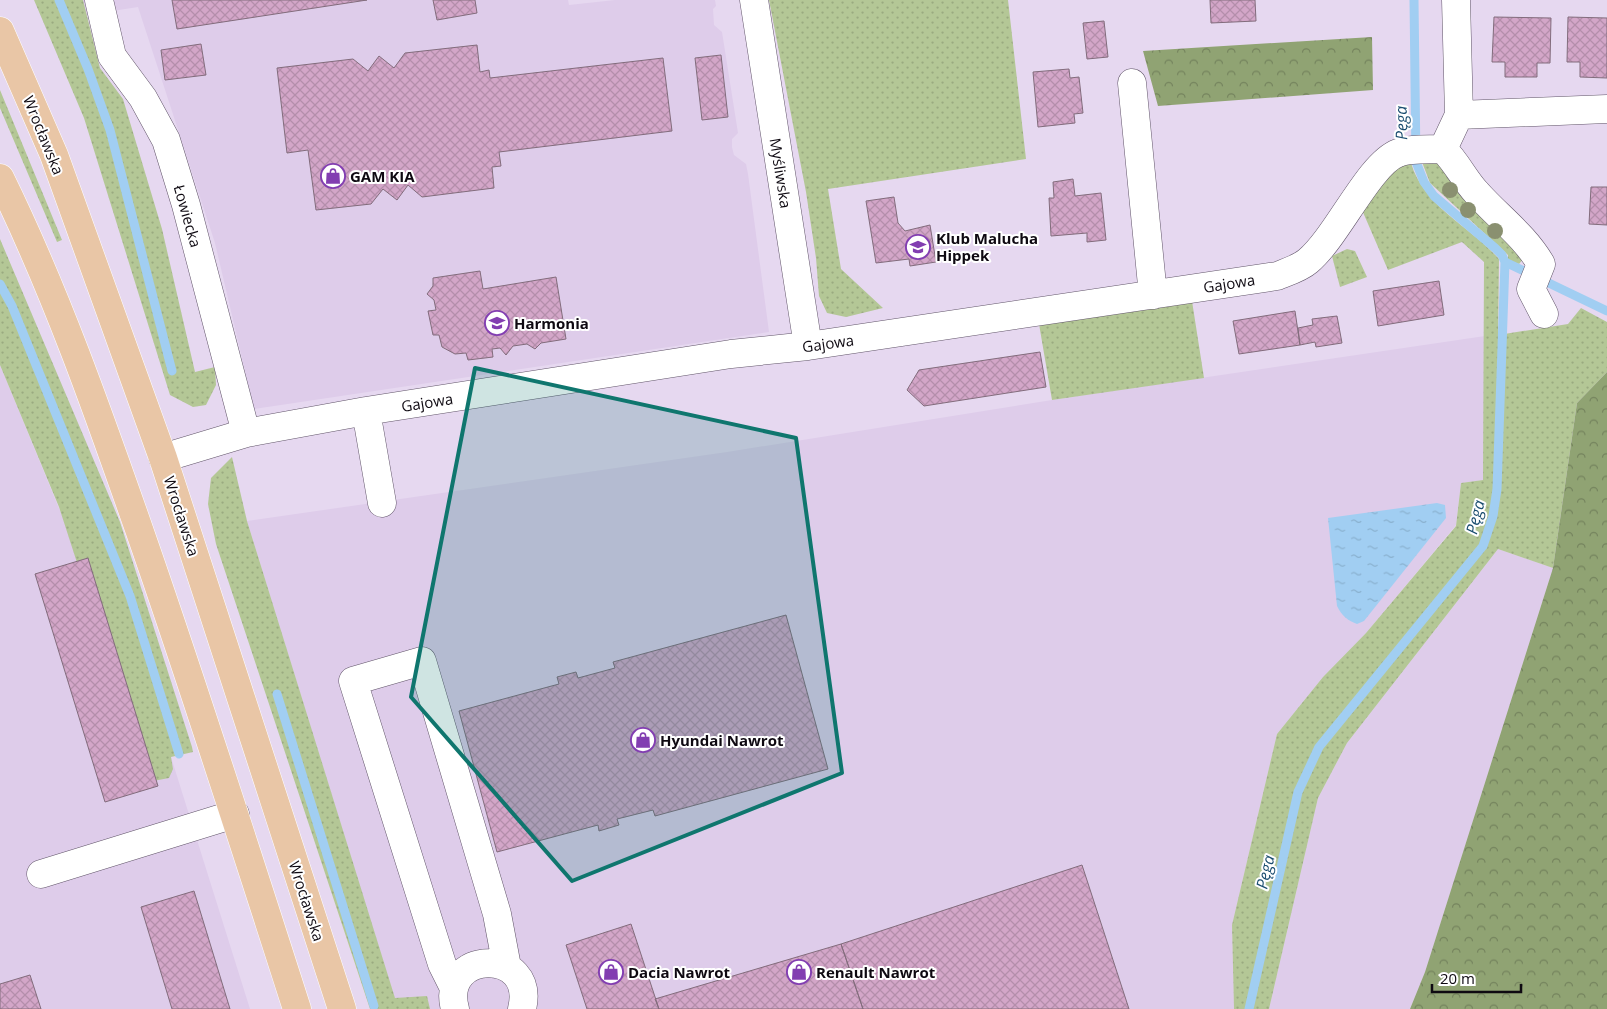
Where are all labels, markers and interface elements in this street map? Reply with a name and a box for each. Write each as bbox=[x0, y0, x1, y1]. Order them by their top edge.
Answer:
street label: Wrocławska bbox=[19, 93, 69, 177]
water label: Pęga bbox=[1390, 106, 1412, 140]
street label: Myśliwska bbox=[766, 137, 796, 209]
shop icon: GAM KIA bbox=[320, 163, 346, 189]
place label: GAM KIA bbox=[350, 166, 415, 186]
street label: Łowiecka bbox=[170, 182, 206, 250]
place label: Klub Malucha Hippek bbox=[936, 228, 1038, 265]
school or university icon: Klub Malucha Hippek bbox=[905, 234, 931, 260]
street label: Gajowa bbox=[1202, 269, 1256, 297]
school or university icon: Harmonia bbox=[484, 310, 510, 336]
place label: Harmonia bbox=[514, 313, 589, 333]
street label: Gajowa bbox=[801, 329, 855, 357]
street label: Gajowa bbox=[400, 388, 454, 416]
street label: Wrocławska bbox=[160, 473, 204, 559]
water label: Pęga bbox=[1460, 498, 1490, 536]
shop icon: Hyundai Nawrot bbox=[630, 727, 656, 753]
place label: Hyundai Nawrot bbox=[660, 730, 784, 750]
water label: Pęga bbox=[1250, 853, 1280, 891]
street label: Wrocławska bbox=[285, 858, 329, 944]
shop icon: Dacia Nawrot bbox=[598, 959, 624, 985]
shop icon: Renault Nawrot bbox=[786, 959, 812, 985]
place label: Dacia Nawrot bbox=[628, 962, 731, 982]
place label: Renault Nawrot bbox=[816, 962, 936, 982]
scale bar bbox=[1432, 962, 1521, 994]
text: 20 m bbox=[1440, 968, 1475, 988]

